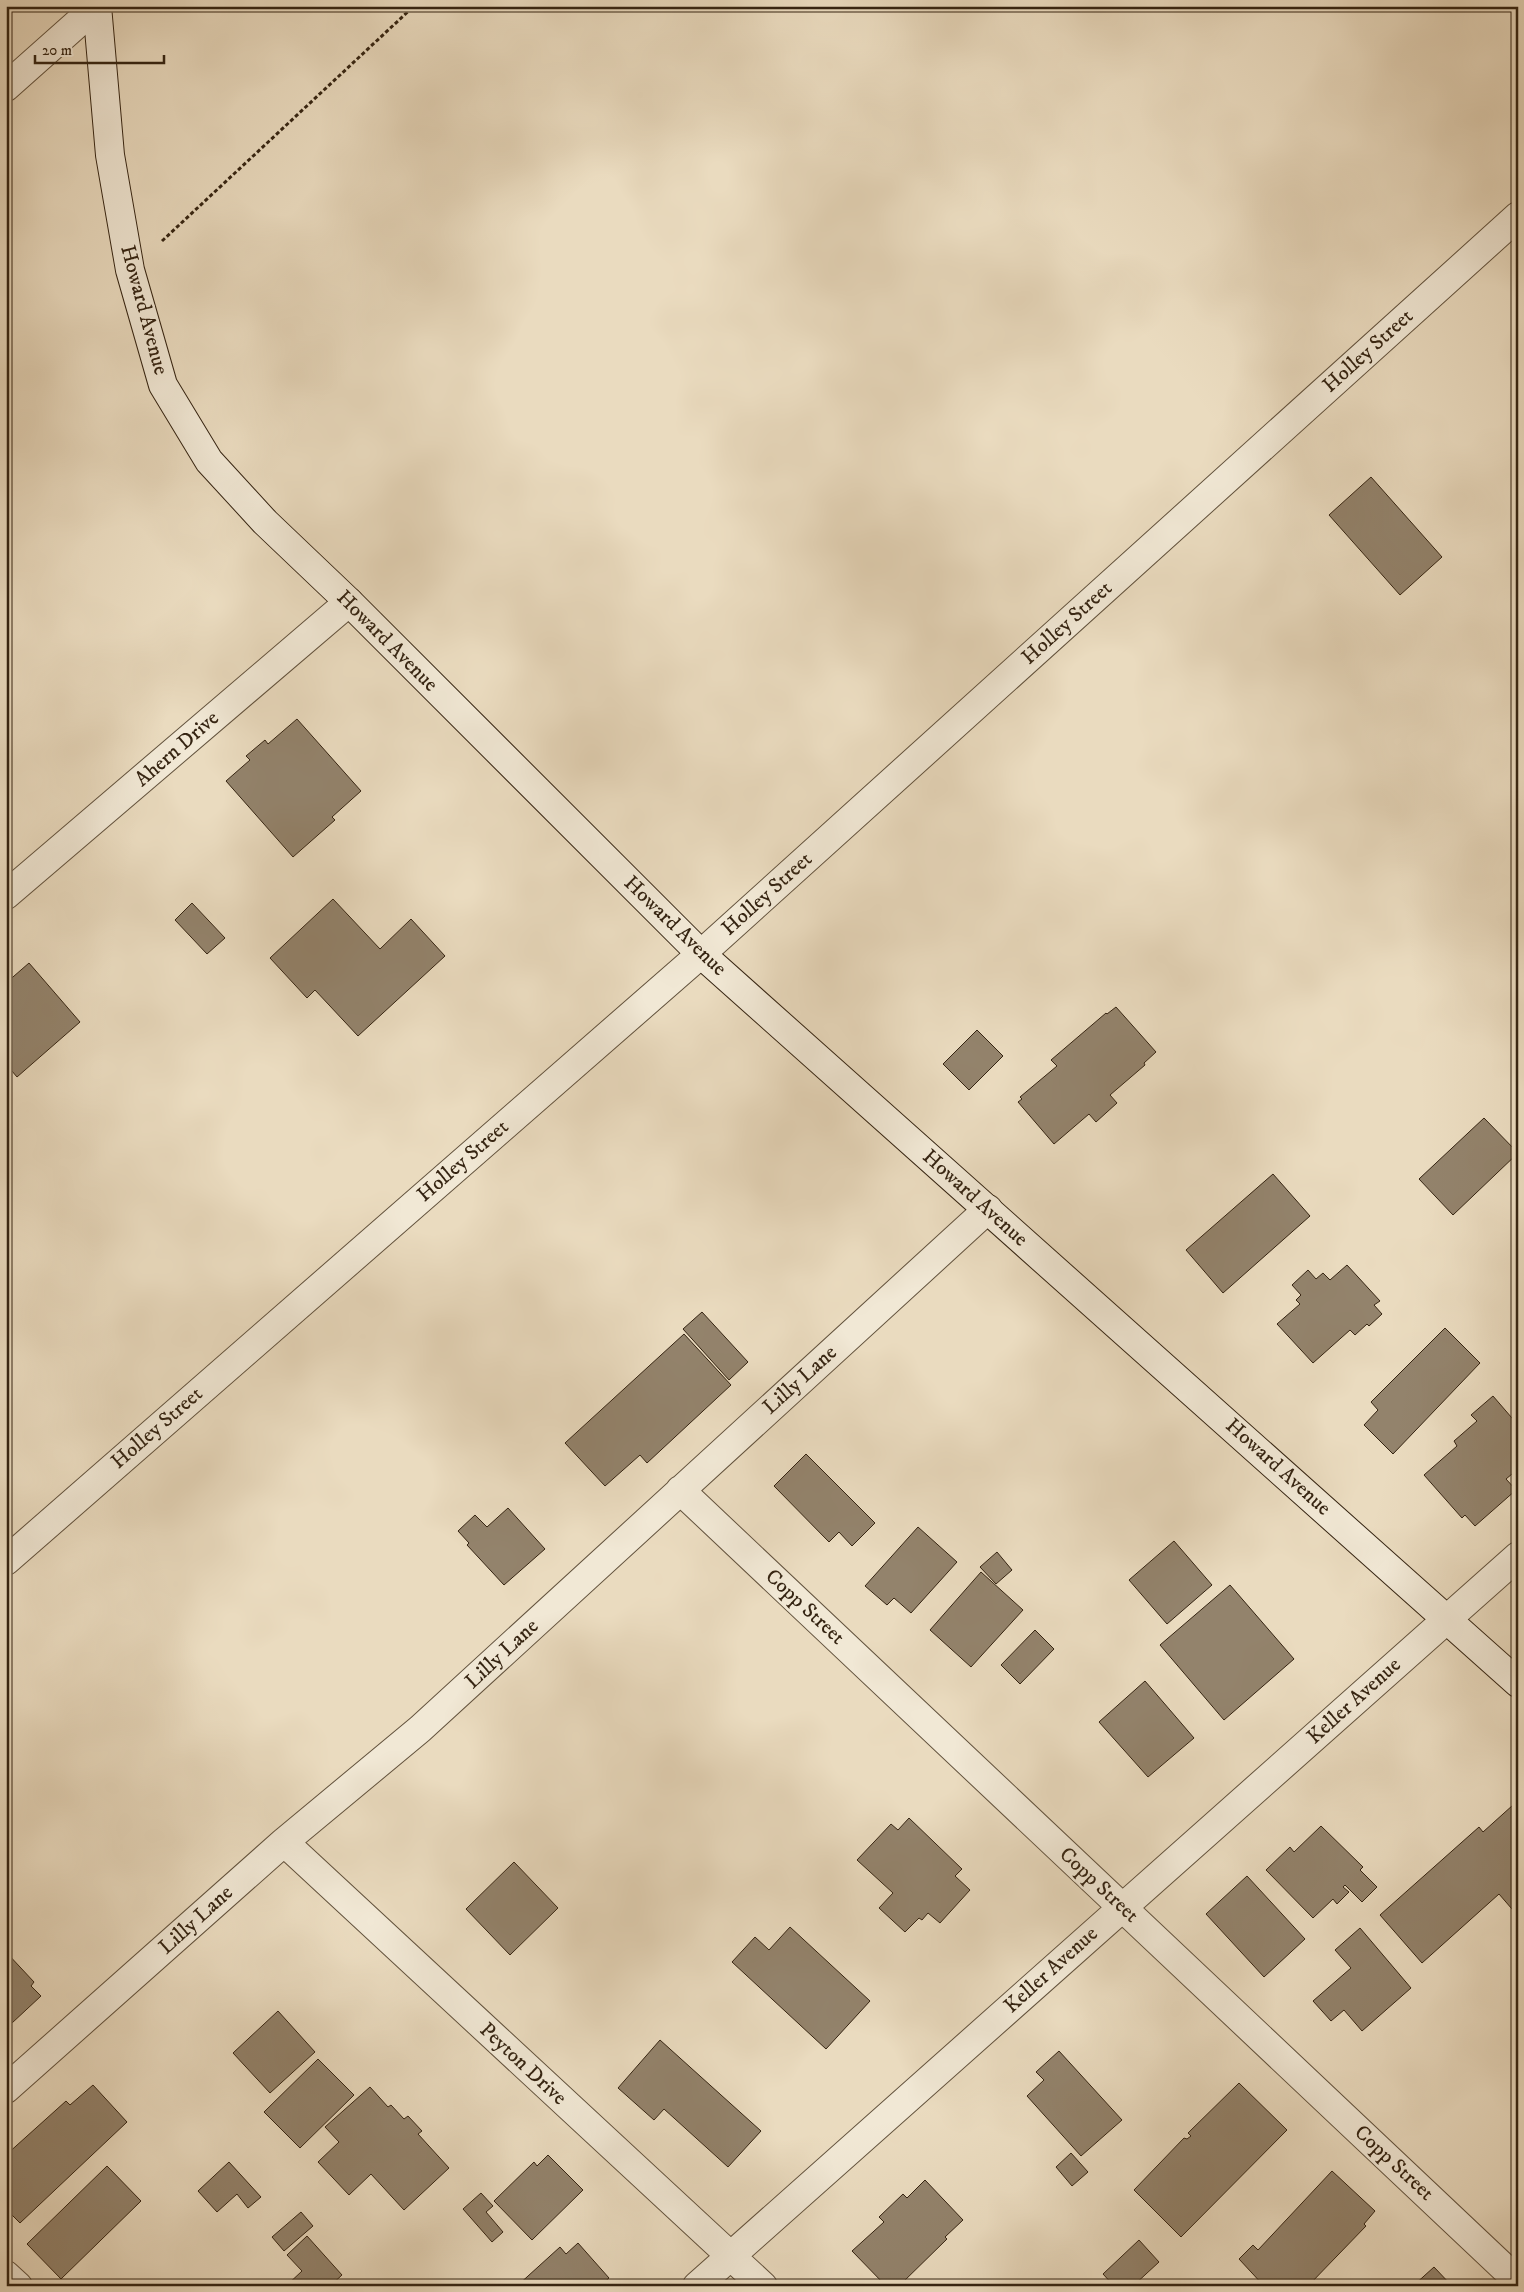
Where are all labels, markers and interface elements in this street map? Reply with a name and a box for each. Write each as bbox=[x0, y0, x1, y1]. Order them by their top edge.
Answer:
scale bar bbox=[35, 32, 164, 64]
text: 20 m bbox=[42, 41, 72, 60]
street label: Howard Avenue bbox=[114, 242, 174, 378]
street label: Holley Street bbox=[1317, 303, 1419, 398]
street label: Holley Street bbox=[1016, 575, 1118, 670]
street label: Howard Avenue bbox=[331, 585, 443, 697]
street label: Ahern Drive bbox=[130, 705, 225, 793]
street label: Holley Street bbox=[716, 846, 818, 941]
street label: Howard Avenue bbox=[618, 870, 732, 982]
street label: Holley Street bbox=[412, 1114, 514, 1208]
street label: Howard Avenue bbox=[917, 1144, 1033, 1252]
street label: Lilly Lane bbox=[757, 1340, 843, 1420]
street label: Holley Street bbox=[106, 1381, 208, 1475]
street label: Howard Avenue bbox=[1220, 1413, 1336, 1521]
street label: Copp Street bbox=[760, 1564, 850, 1651]
street label: Lilly Lane bbox=[460, 1613, 544, 1695]
street label: Keller Avenue bbox=[1302, 1652, 1407, 1750]
street label: Copp Street bbox=[1054, 1842, 1144, 1929]
street label: Lilly Lane bbox=[153, 1880, 239, 1960]
street label: Keller Avenue bbox=[999, 1921, 1104, 2019]
street label: Peyton Drive bbox=[474, 2017, 572, 2111]
street label: Copp Street bbox=[1349, 2120, 1439, 2207]

